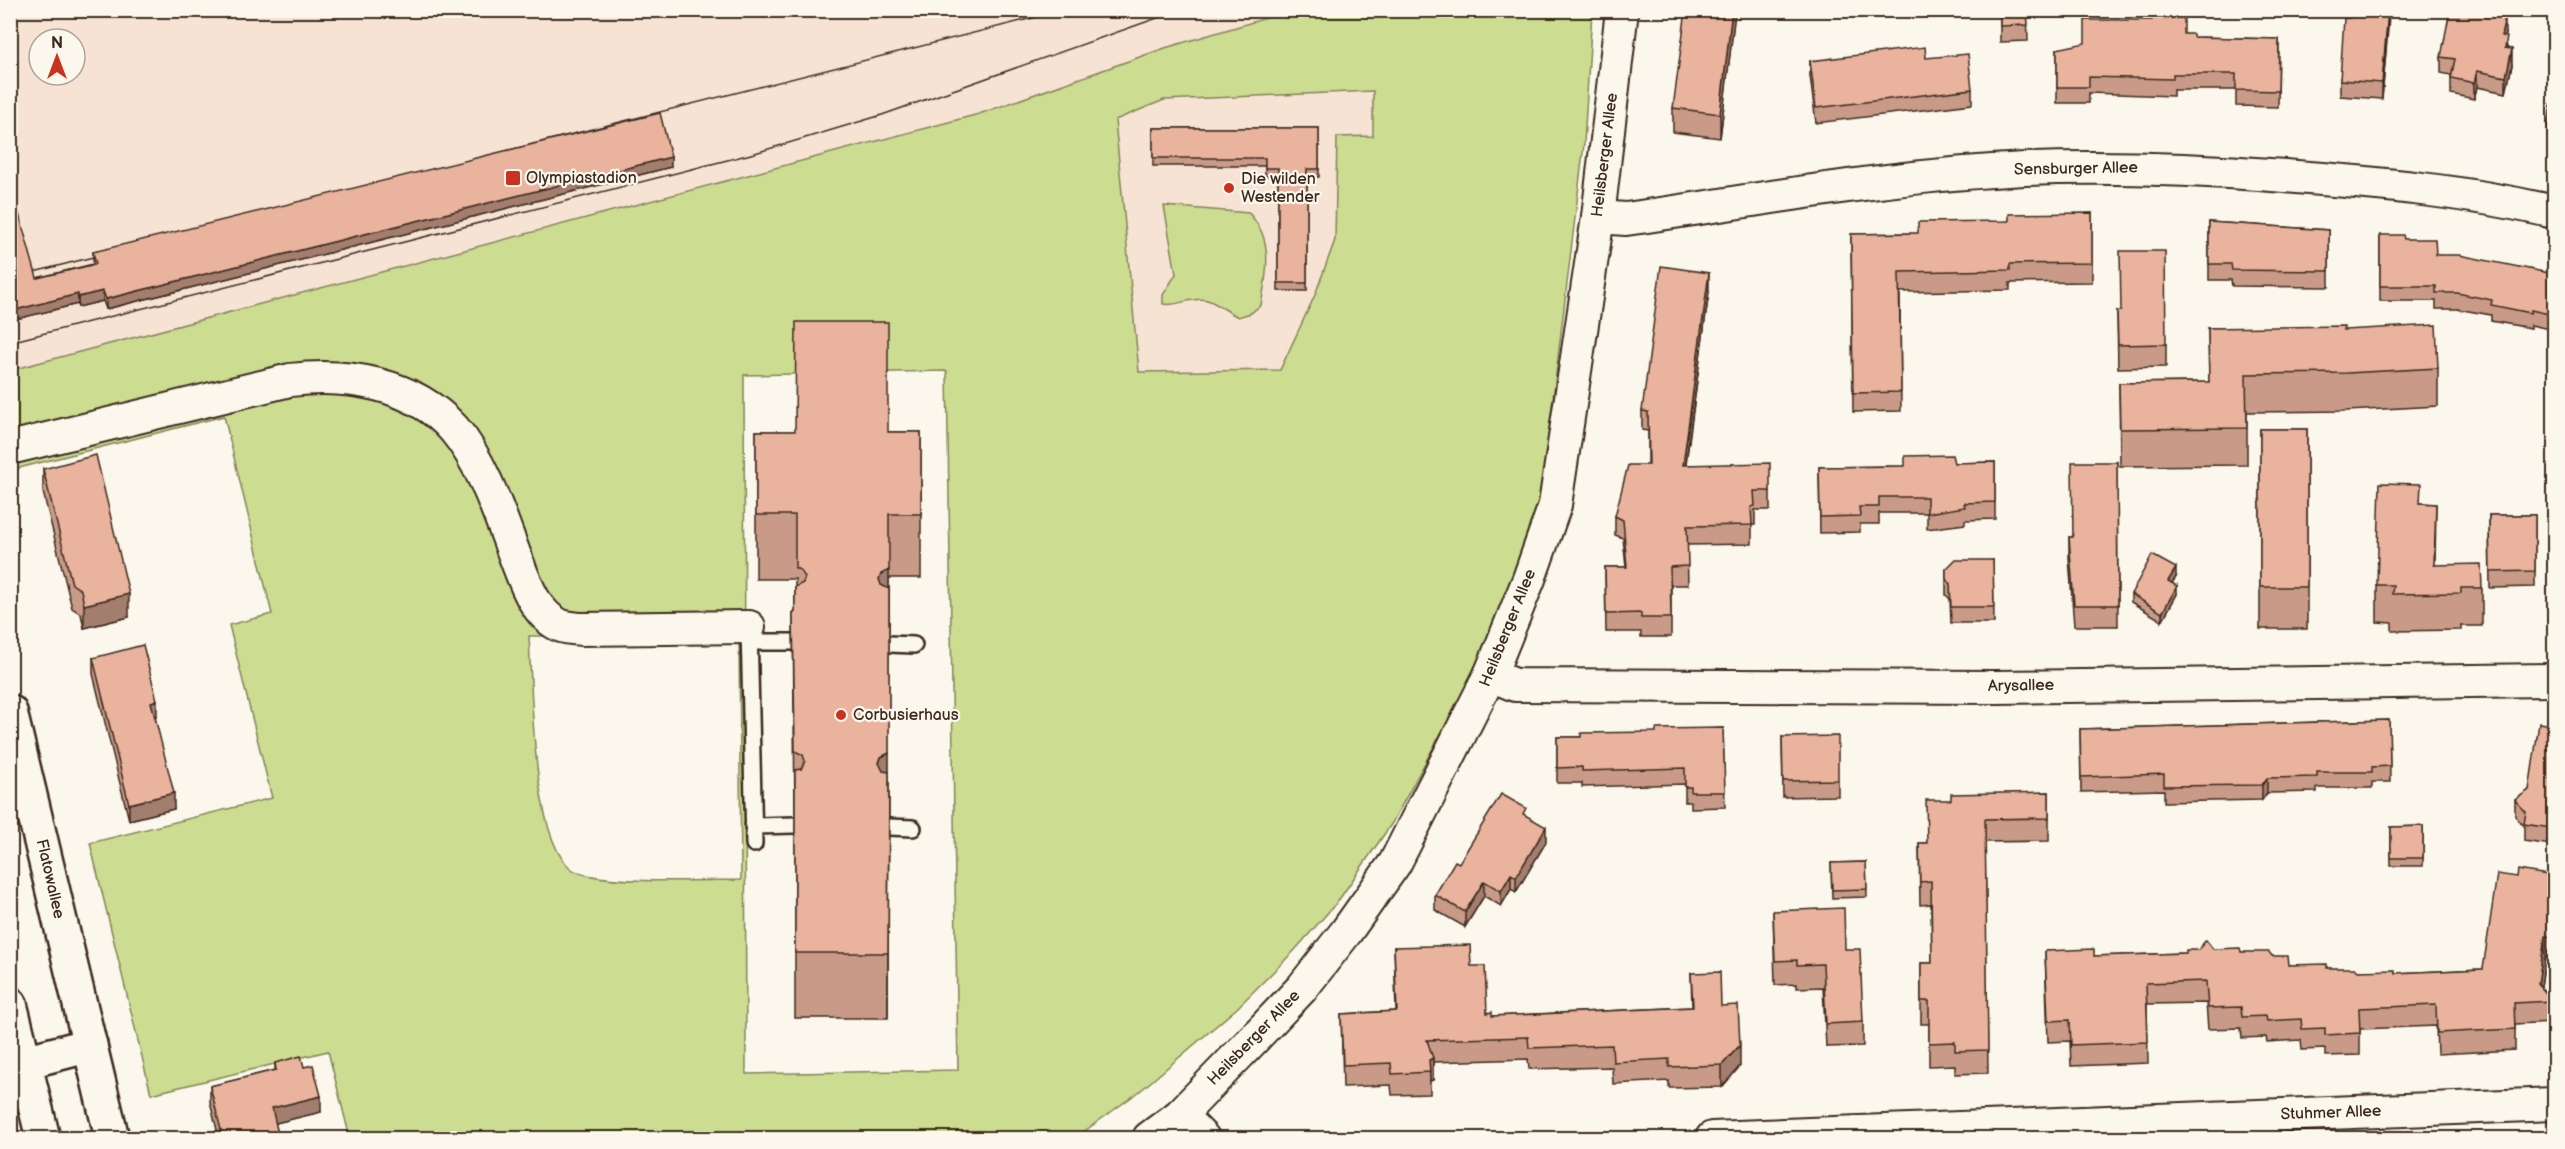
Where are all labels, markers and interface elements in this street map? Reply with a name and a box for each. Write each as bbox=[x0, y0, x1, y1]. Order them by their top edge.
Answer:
north arrow bbox=[27, 27, 87, 87]
text: N bbox=[51, 34, 63, 53]
street label: Heilsberger Allee bbox=[1588, 91, 1622, 218]
street label: Sensburger Allee bbox=[2014, 158, 2139, 180]
marker: Olympiastadion bbox=[504, 169, 522, 187]
place label: Olympiastadion bbox=[526, 169, 637, 188]
place label: Die wilden Westender bbox=[1241, 170, 1320, 207]
marker: Die wilden Westender bbox=[1222, 181, 1236, 195]
street label: Heilsberger Allee bbox=[1476, 566, 1540, 690]
street label: Arysallee bbox=[1988, 676, 2055, 696]
place label: Corbusierhaus bbox=[853, 706, 959, 725]
marker: Corbusierhaus bbox=[834, 708, 848, 722]
street label: Flatowallee bbox=[32, 837, 68, 921]
street label: Heilsberger Allee bbox=[1204, 986, 1305, 1090]
street label: Stuhmer Allee bbox=[2280, 1102, 2382, 1124]

